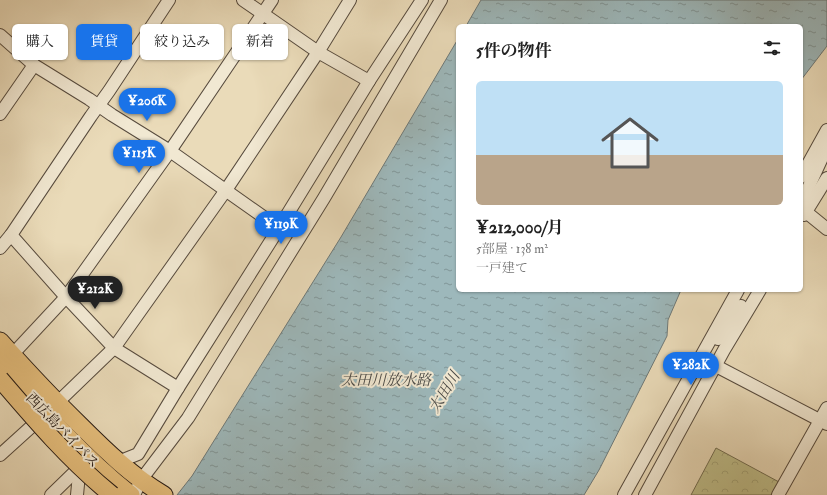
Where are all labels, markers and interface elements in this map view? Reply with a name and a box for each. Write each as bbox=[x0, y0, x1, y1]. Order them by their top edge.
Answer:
chip: 購入 bbox=[12, 24, 68, 60]
chip: 賃貸 bbox=[76, 24, 132, 60]
chip: 絞り込み bbox=[140, 24, 224, 60]
chip: 新着 bbox=[232, 24, 288, 60]
icon: filters bbox=[761, 37, 783, 59]
text: 5件の物件 bbox=[476, 40, 551, 61]
pin: ¥206K bbox=[119, 88, 175, 122]
text: ¥206K bbox=[128, 93, 166, 109]
icon: home bbox=[594, 107, 666, 179]
pin: ¥115K bbox=[111, 140, 167, 174]
text: ¥115K bbox=[122, 145, 156, 161]
pin: ¥119K bbox=[253, 211, 309, 245]
text: ¥119K bbox=[264, 216, 298, 232]
text: ¥212,000/月 bbox=[476, 217, 564, 238]
text: 5部屋 · 138 m² bbox=[476, 241, 548, 257]
text: 一戸建て bbox=[476, 260, 528, 276]
pin: ¥212K bbox=[67, 276, 123, 310]
text: ¥212K bbox=[77, 281, 113, 297]
pin: ¥282K bbox=[663, 352, 719, 386]
text: ¥282K bbox=[672, 357, 710, 373]
water label: 太田川 bbox=[425, 366, 465, 416]
water label: 太田川放水路 bbox=[341, 371, 432, 390]
street label: 西広島バイパス bbox=[23, 389, 103, 471]

